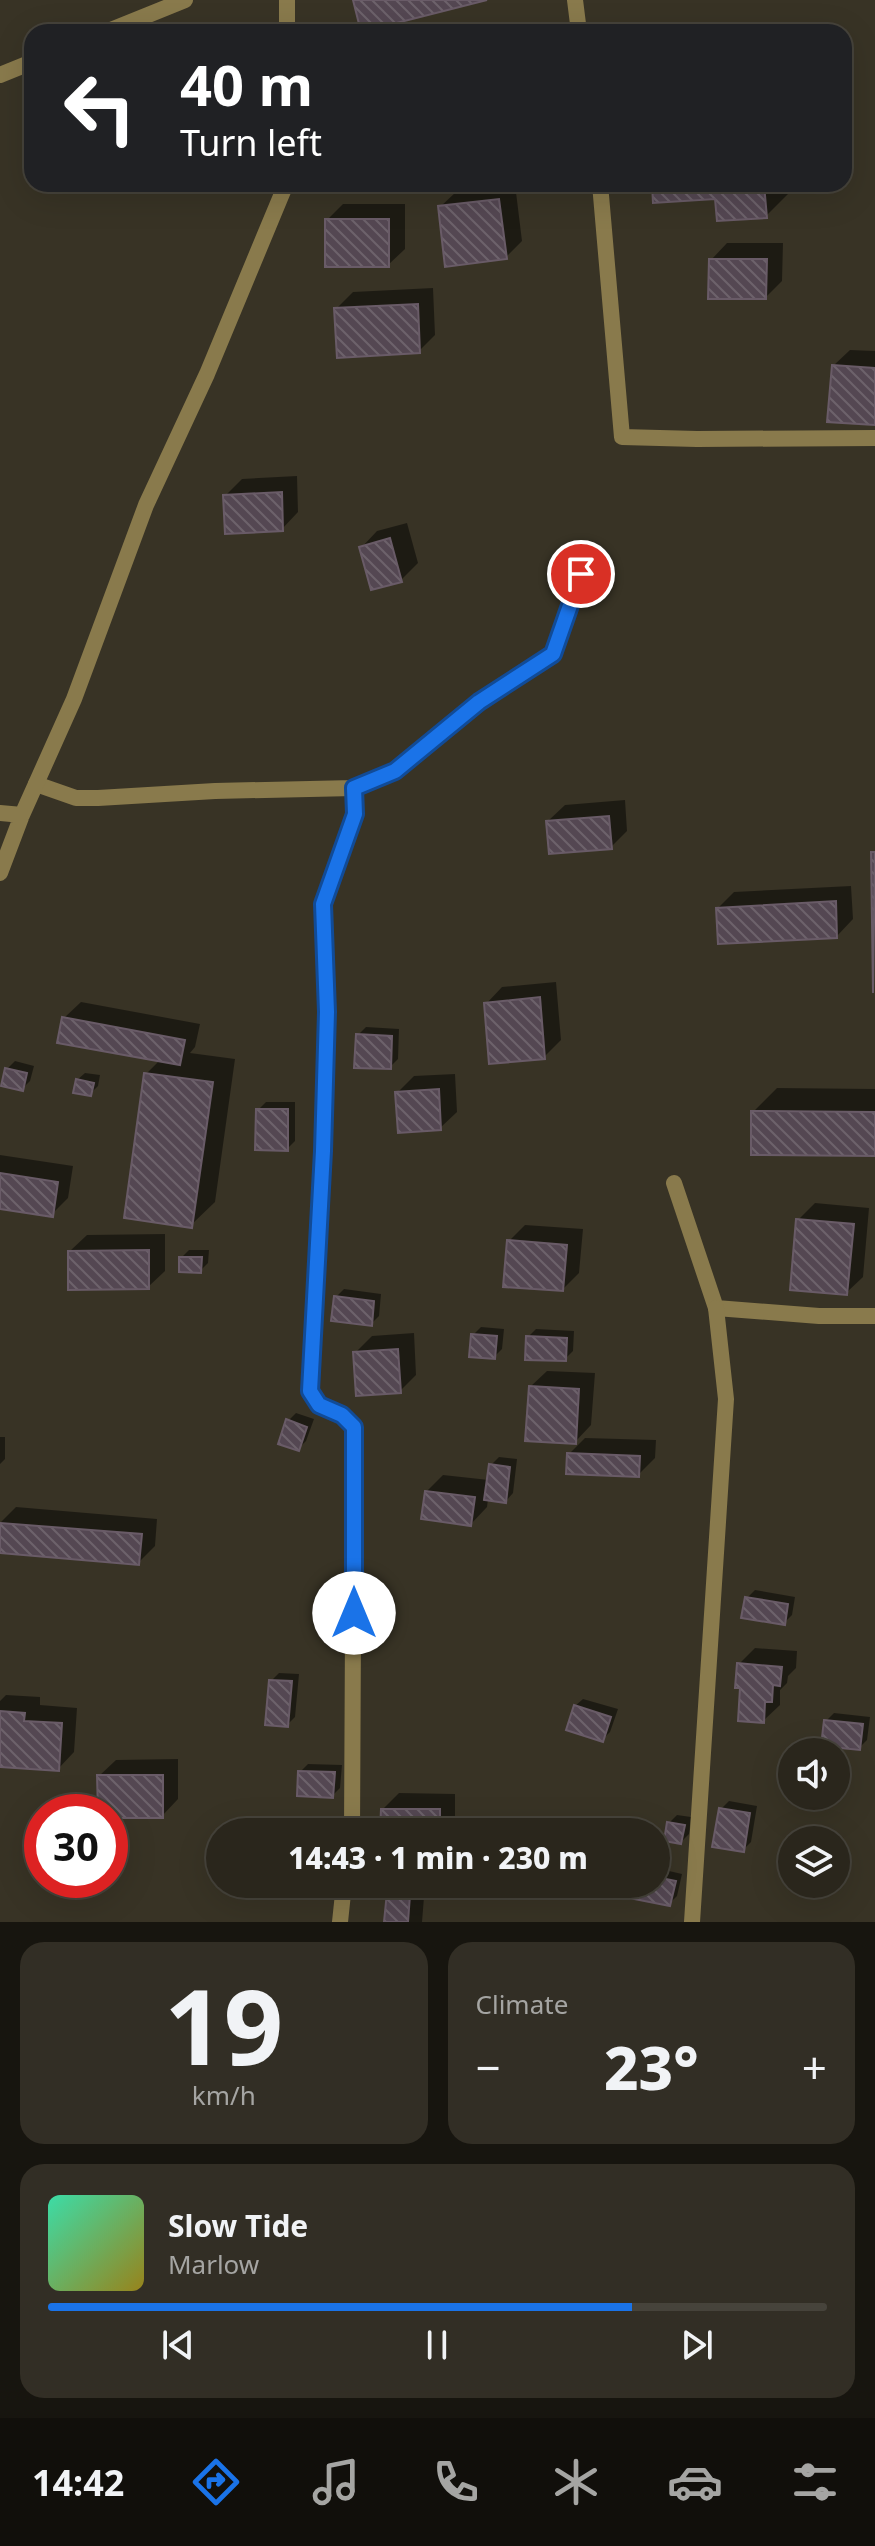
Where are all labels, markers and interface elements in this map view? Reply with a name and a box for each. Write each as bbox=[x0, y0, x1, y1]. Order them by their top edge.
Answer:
text: 40 m bbox=[180, 46, 313, 122]
icon: left bbox=[48, 56, 152, 160]
text: Turn left bbox=[180, 118, 322, 167]
pin bbox=[547, 540, 615, 608]
icon: arrive bbox=[559, 552, 603, 596]
position arrow bbox=[312, 1571, 396, 1655]
map controls bbox=[778, 1738, 850, 1898]
button: sound bbox=[778, 1738, 850, 1810]
speed limit sign: 30 bbox=[24, 1794, 128, 1898]
button: layers bbox=[778, 1826, 850, 1898]
text: 14:43 · 1 min · 230 m bbox=[288, 1837, 588, 1878]
text: 19 bbox=[164, 1954, 283, 2095]
text: Climate bbox=[476, 1986, 568, 2022]
text: 23° bbox=[604, 2026, 699, 2108]
text: − bbox=[476, 2037, 501, 2097]
text: + bbox=[802, 2037, 827, 2097]
text: km/h bbox=[192, 2077, 256, 2113]
text: Slow Tide bbox=[168, 2205, 308, 2246]
text: Marlow bbox=[168, 2246, 259, 2282]
icon: previous bbox=[156, 2323, 200, 2367]
icon: pause bbox=[415, 2323, 459, 2367]
icon: next bbox=[675, 2323, 719, 2367]
icon: directions bbox=[188, 2454, 244, 2510]
icon: music bbox=[308, 2454, 364, 2510]
icon: phone bbox=[428, 2454, 484, 2510]
icon: climate bbox=[548, 2454, 604, 2510]
icon: car bbox=[667, 2454, 723, 2510]
icon: filters bbox=[787, 2454, 843, 2510]
text: 14:42 bbox=[32, 2458, 124, 2507]

